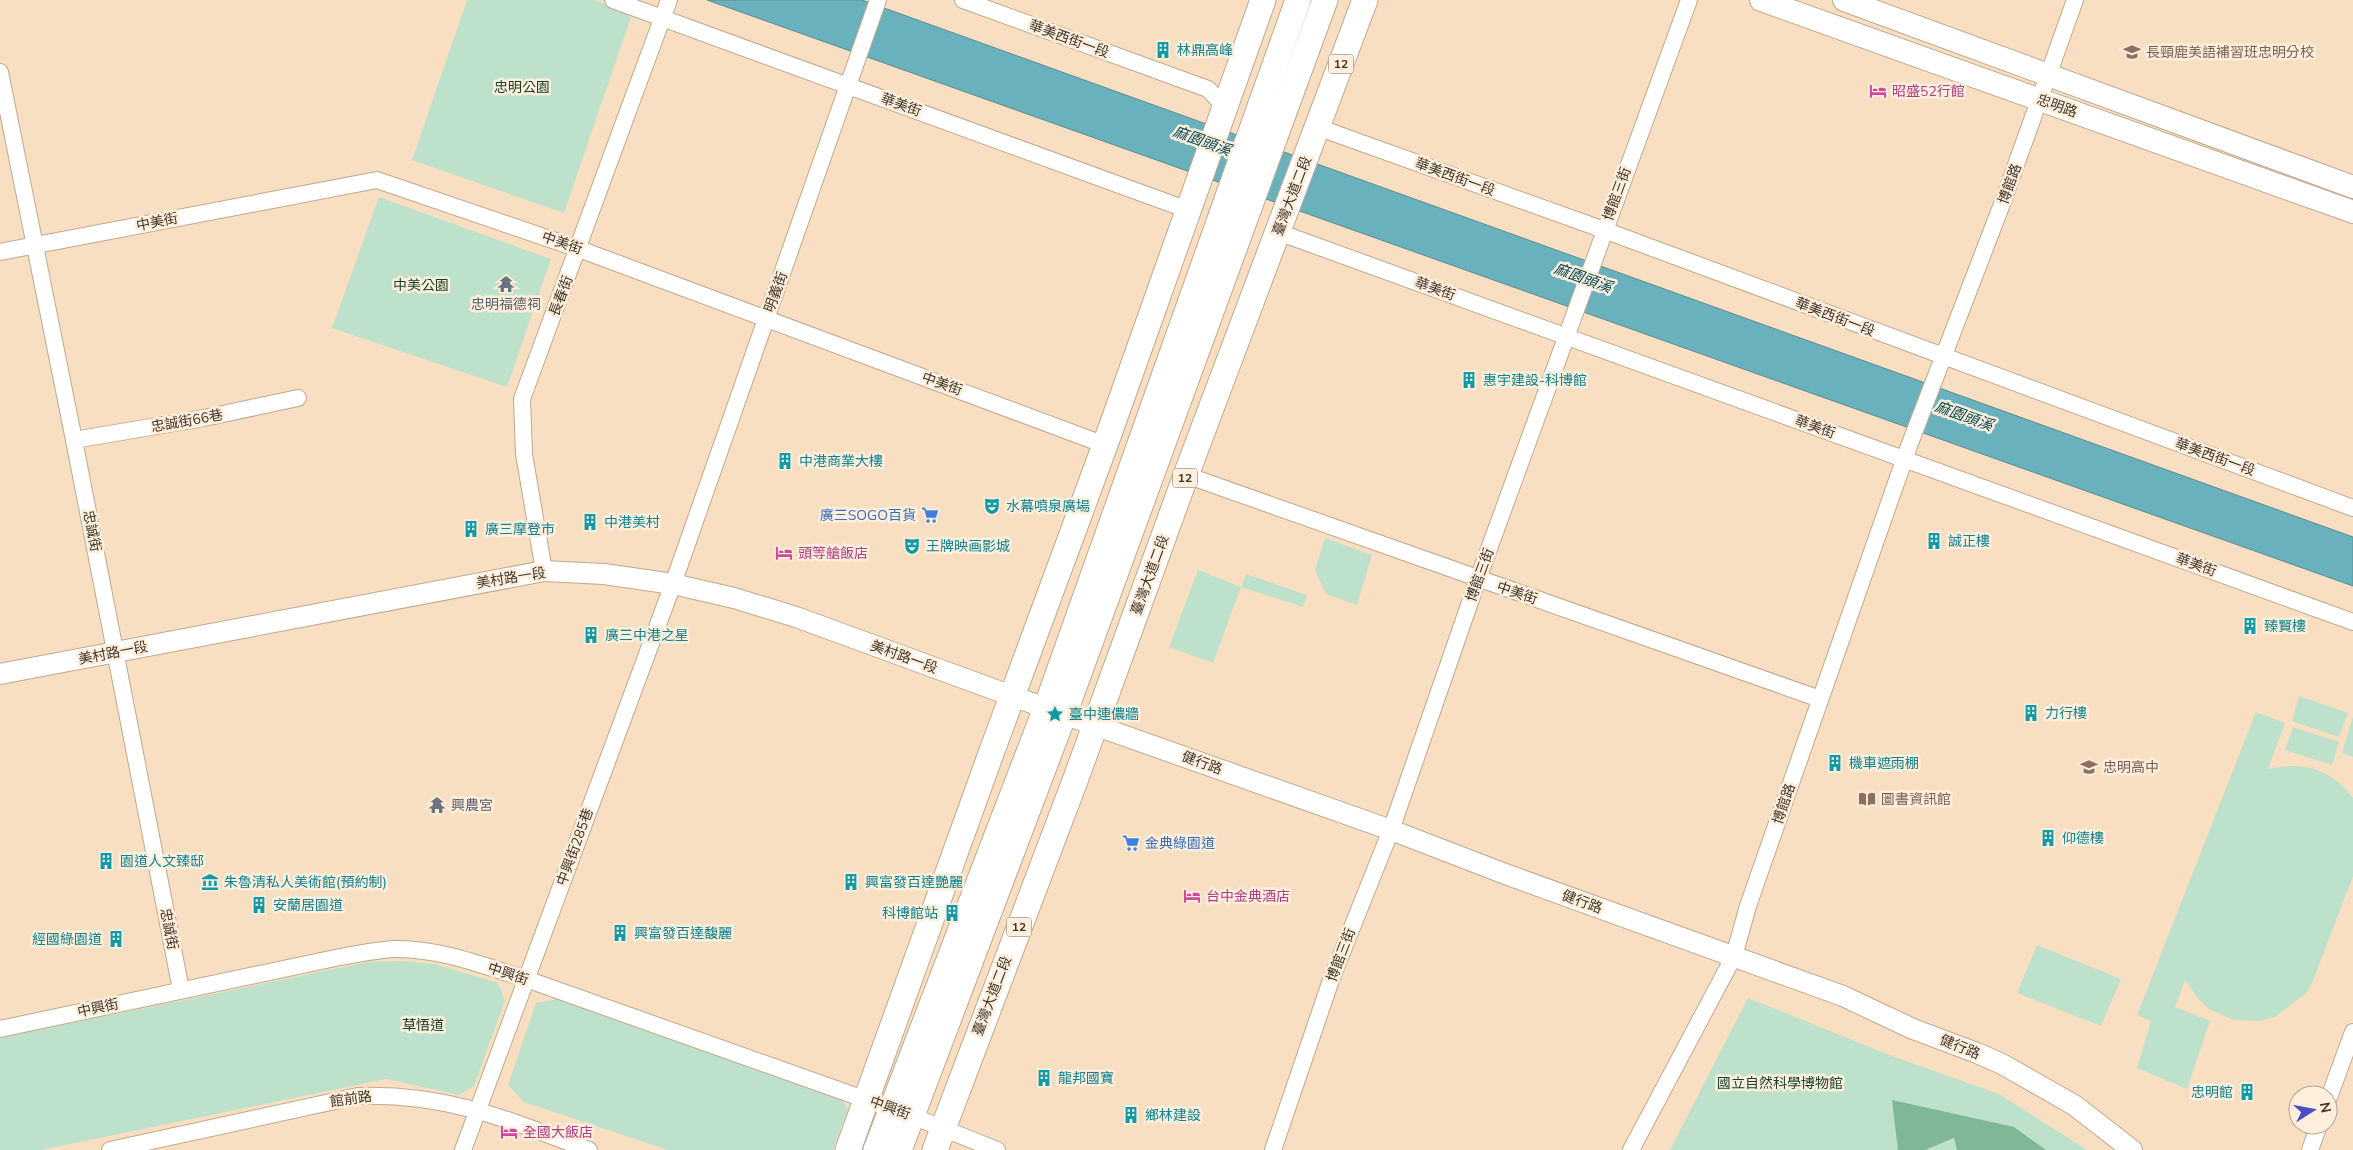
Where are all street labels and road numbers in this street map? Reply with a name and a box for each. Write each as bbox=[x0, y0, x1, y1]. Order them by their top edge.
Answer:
street label: 華美西街一段 bbox=[1026, 16, 1112, 62]
road number: 12 bbox=[1328, 54, 1354, 74]
street label: 華美街 bbox=[878, 89, 924, 121]
street label: 忠明路 bbox=[2034, 90, 2080, 122]
street label: 臺灣大道二段 bbox=[1268, 153, 1316, 239]
street label: 華美西街一段 bbox=[1412, 154, 1498, 200]
street label: 博館路 bbox=[1994, 161, 2026, 207]
street label: 博館三街 bbox=[1598, 164, 1636, 224]
street label: 中美街 bbox=[135, 209, 179, 235]
street label: 中美街 bbox=[539, 227, 585, 259]
street label: 明義街 bbox=[760, 269, 792, 315]
street label: 長春街 bbox=[545, 273, 577, 319]
street label: 華美街 bbox=[1412, 273, 1458, 305]
street label: 華美西街一段 bbox=[1792, 293, 1878, 341]
street label: 中美街 bbox=[919, 368, 965, 400]
street label: 忠誠街66巷 bbox=[149, 405, 225, 437]
street label: 華美街 bbox=[1792, 411, 1838, 443]
street label: 華美西街一段 bbox=[2172, 434, 2258, 480]
road number: 12 bbox=[1172, 468, 1198, 488]
street label: 忠誠街 bbox=[79, 509, 105, 553]
street label: 臺灣大道二段 bbox=[1127, 532, 1173, 618]
street label: 博館三街 bbox=[1461, 545, 1499, 605]
street label: 華美街 bbox=[2173, 549, 2219, 581]
street label: 美村路一段 bbox=[475, 563, 547, 593]
street label: 中美街 bbox=[1494, 577, 1540, 609]
street label: 美村路一段 bbox=[868, 636, 940, 678]
street label: 美村路一段 bbox=[77, 637, 149, 669]
street label: 健行路 bbox=[1179, 747, 1225, 779]
street label: 博館路 bbox=[1768, 781, 1800, 827]
street label: 中興街285巷 bbox=[552, 806, 598, 888]
street label: 健行路 bbox=[1559, 886, 1605, 918]
street label: 忠誠街 bbox=[156, 907, 182, 951]
road number: 12 bbox=[1006, 918, 1032, 936]
street label: 博館三街 bbox=[1322, 925, 1360, 985]
street label: 臺灣大道二段 bbox=[968, 953, 1016, 1039]
street label: 中興街 bbox=[485, 958, 531, 990]
street label: 中興街 bbox=[75, 994, 121, 1022]
street label: 健行路 bbox=[1937, 1030, 1983, 1064]
street label: 館前路 bbox=[329, 1087, 373, 1111]
street label: 中興街 bbox=[867, 1092, 913, 1124]

